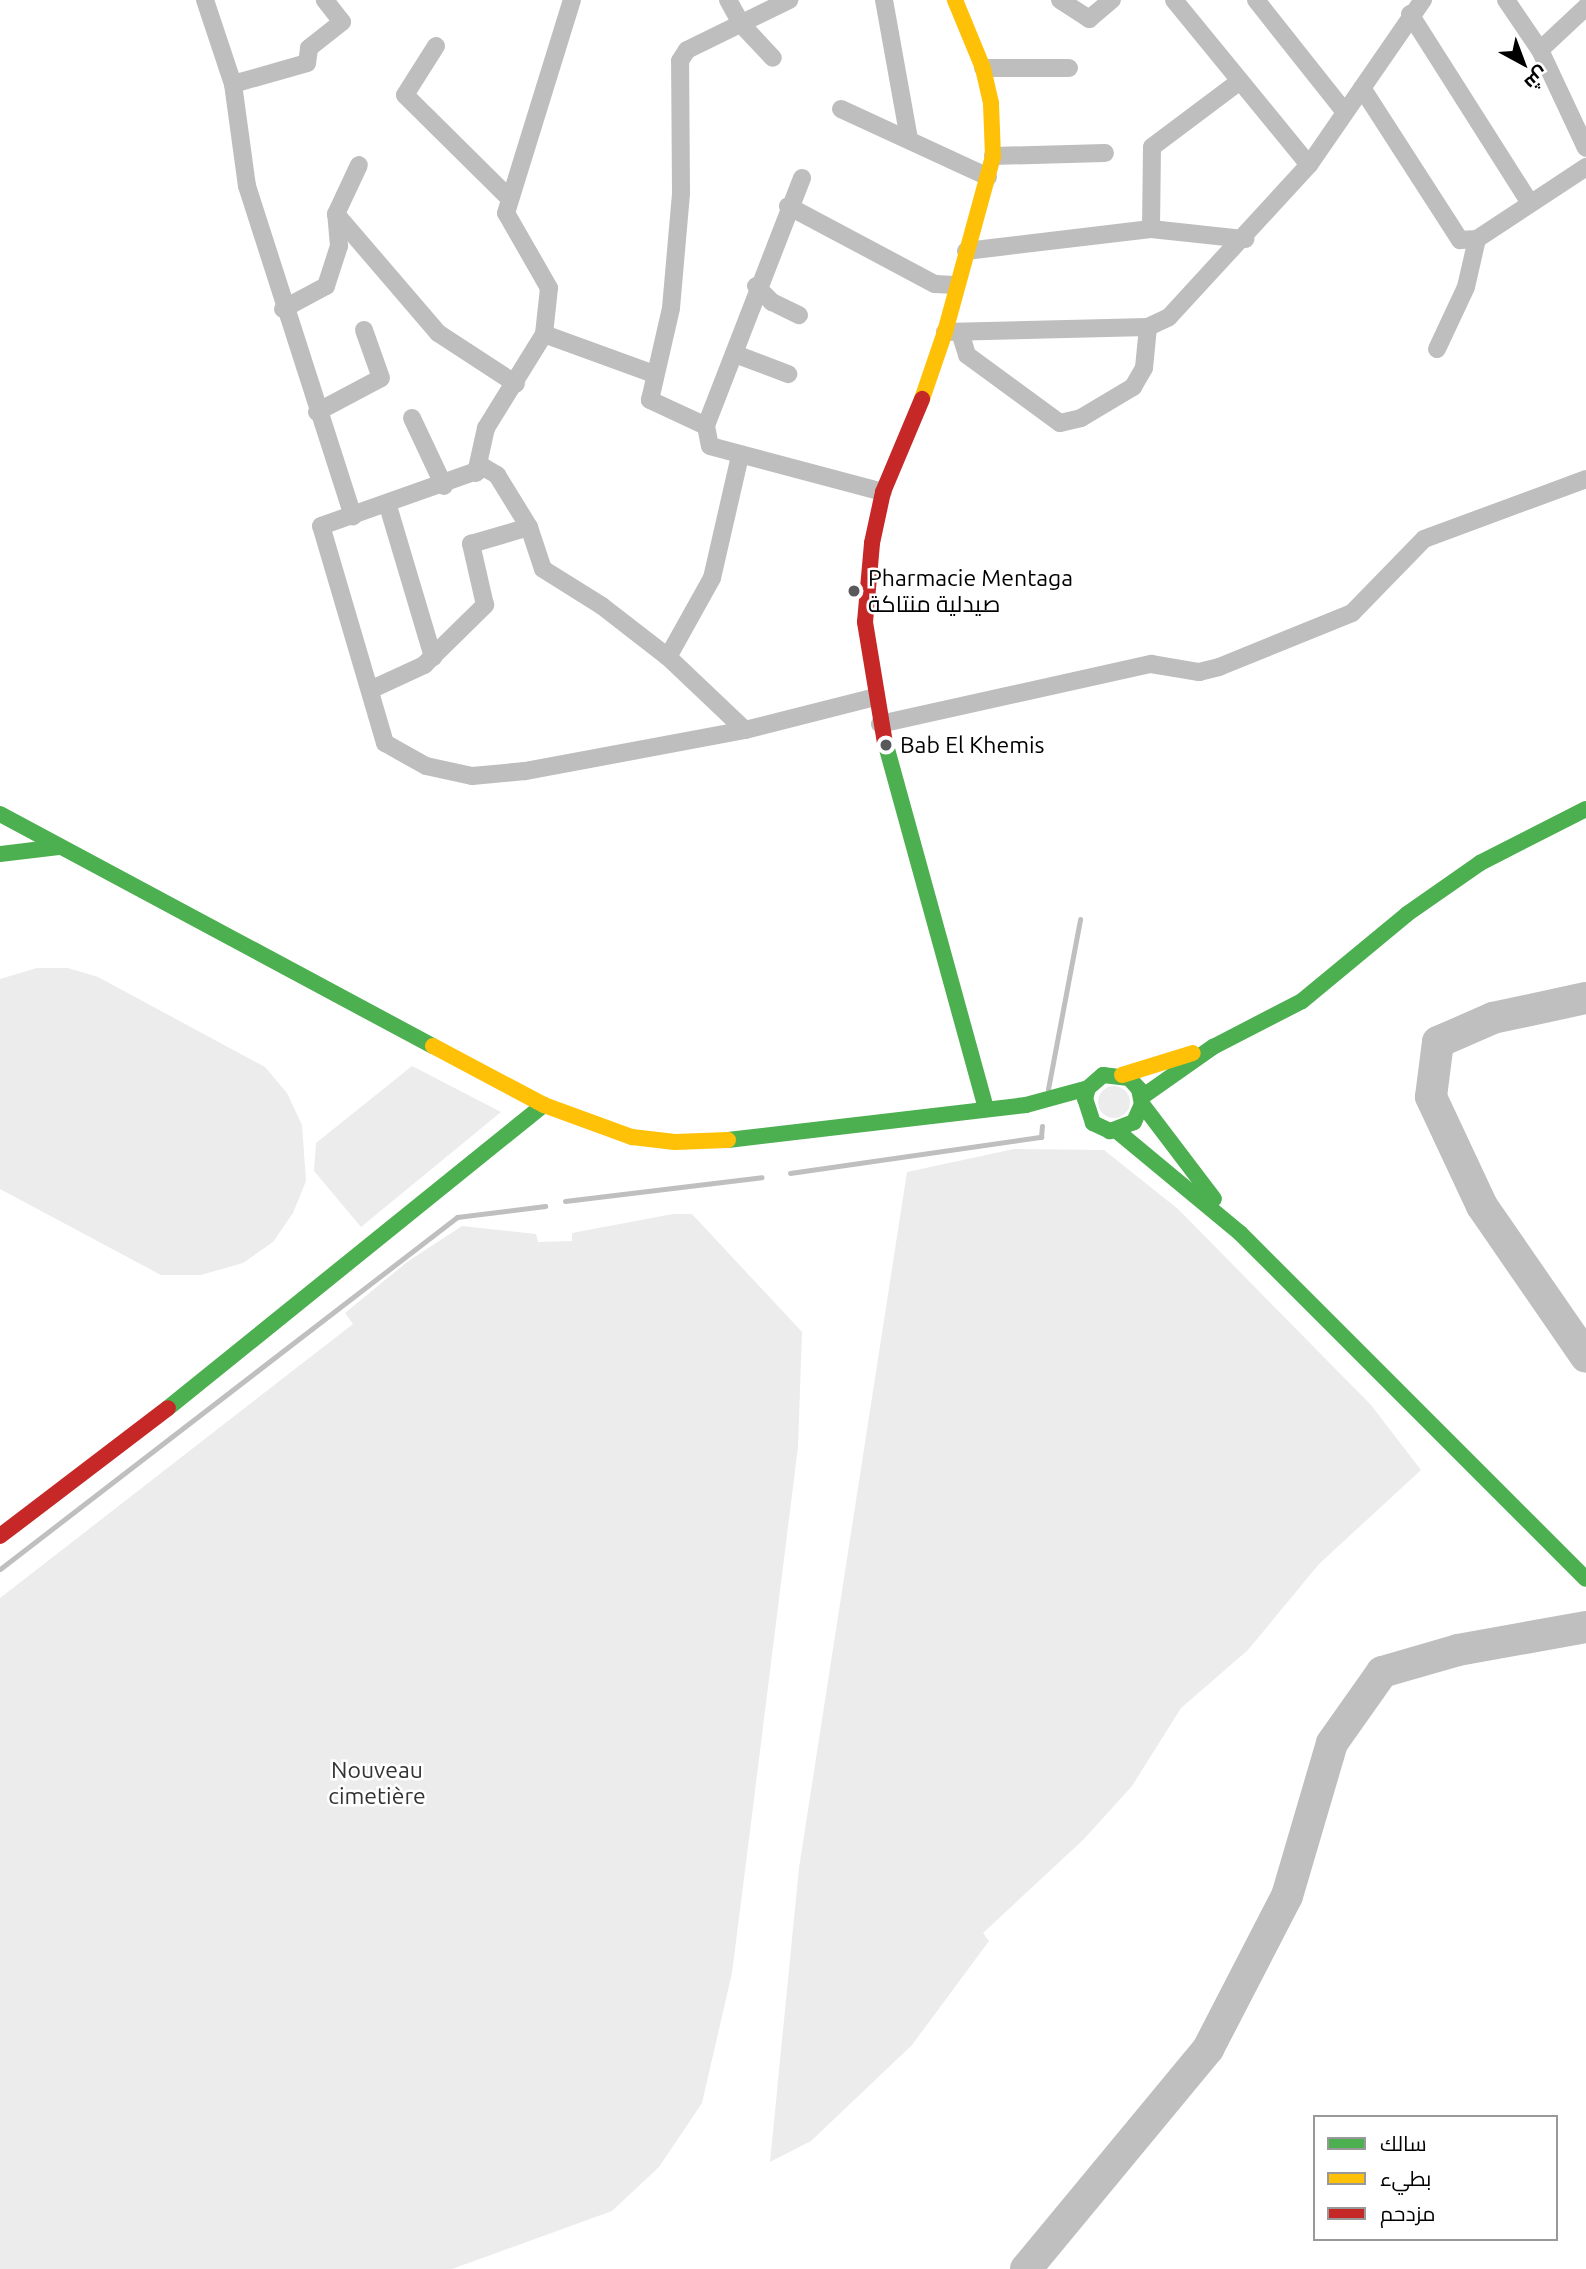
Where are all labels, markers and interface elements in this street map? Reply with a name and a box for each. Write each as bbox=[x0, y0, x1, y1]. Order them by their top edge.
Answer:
north arrow bbox=[1488, 28, 1558, 98]
text: ش bbox=[1520, 63, 1553, 95]
place label: Pharmacie Mentaga صيدلية منتاكة bbox=[868, 564, 1073, 618]
marker: Pharmacie Mentaga صيدلية منتاكة bbox=[846, 583, 862, 599]
place label: Bab El Khemis bbox=[900, 731, 1045, 759]
marker: Bab El Khemis bbox=[878, 737, 894, 753]
park label: Nouveau cimetière bbox=[328, 1756, 426, 1810]
legend bbox=[1313, 2115, 1558, 2241]
text: سالك bbox=[1380, 2131, 1427, 2155]
text: بطيء bbox=[1380, 2166, 1431, 2190]
text: مزدحم bbox=[1380, 2201, 1435, 2225]

